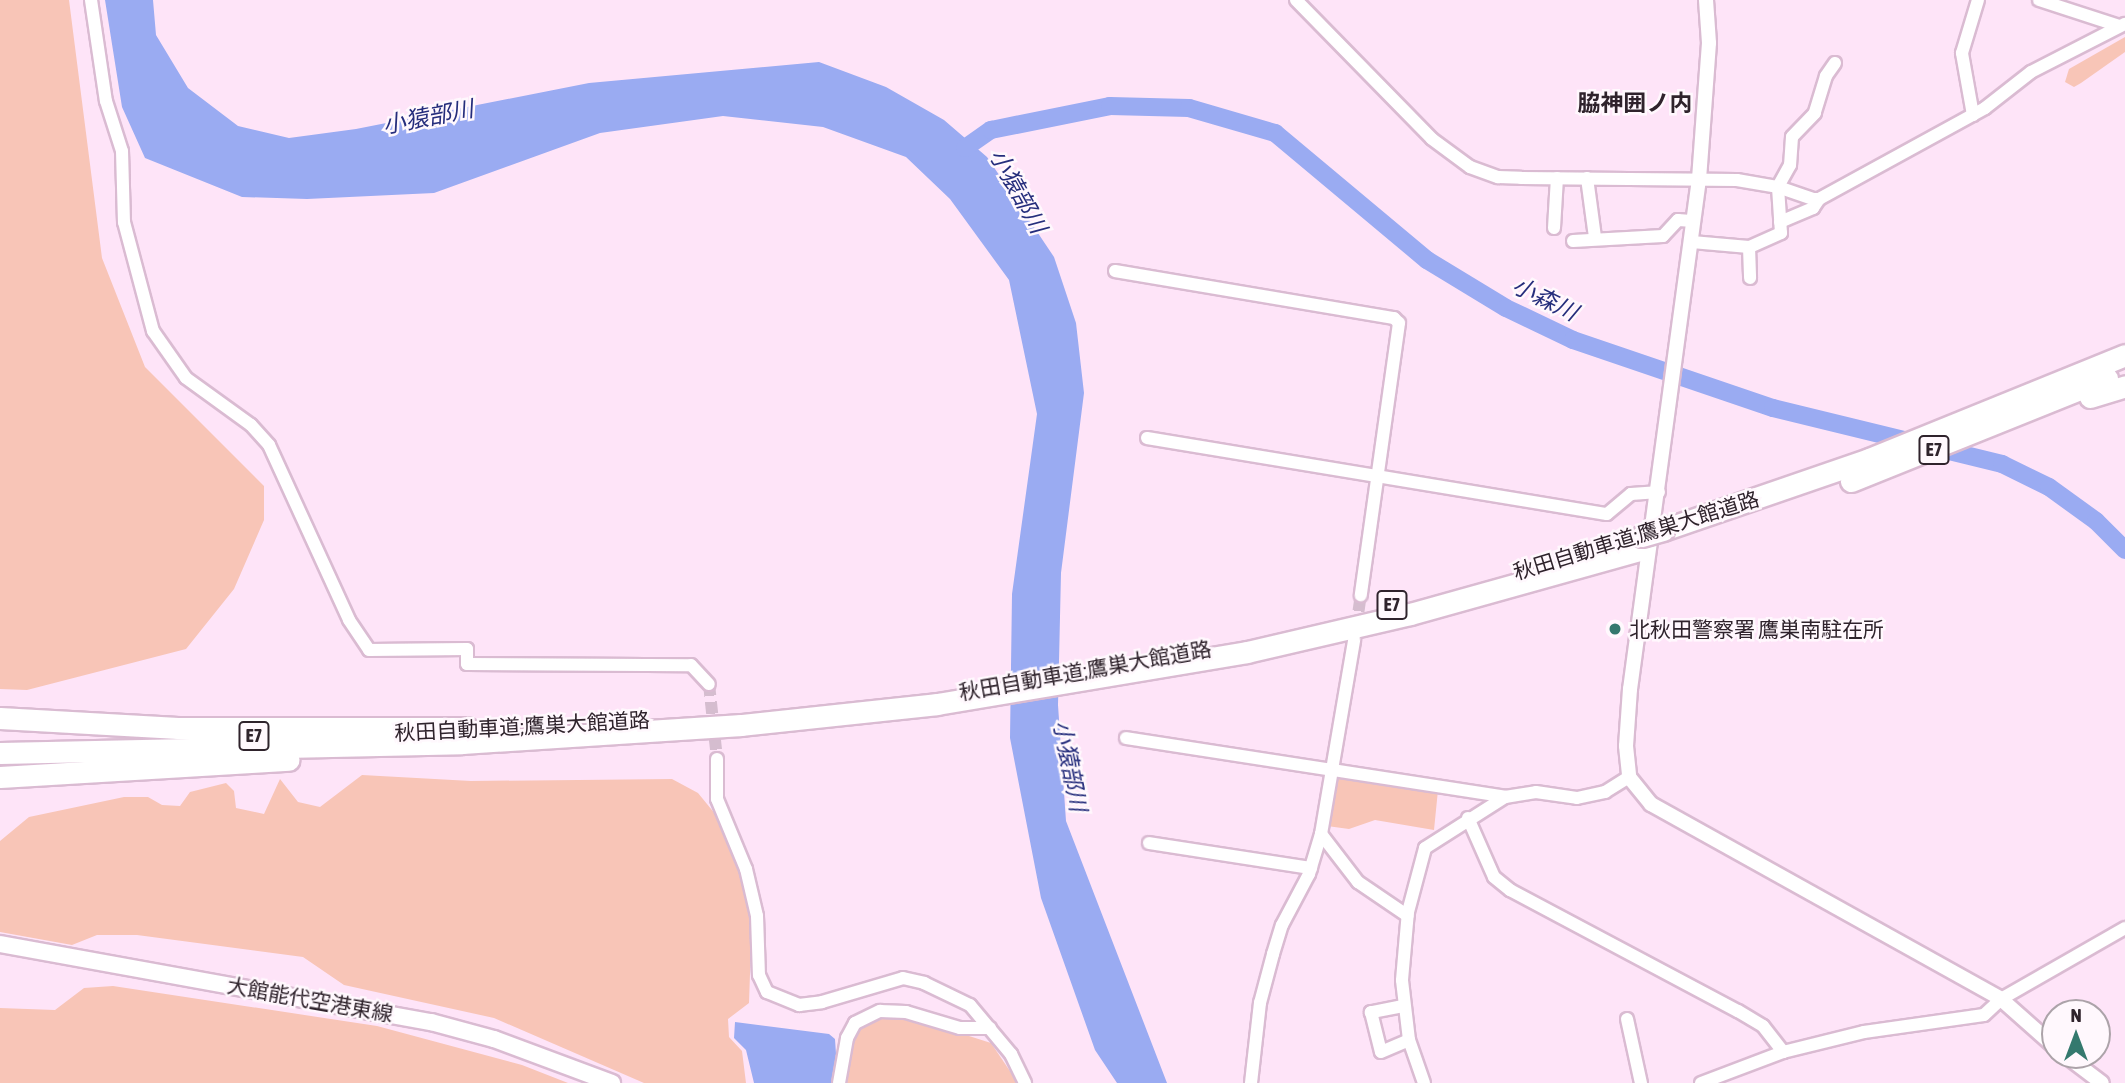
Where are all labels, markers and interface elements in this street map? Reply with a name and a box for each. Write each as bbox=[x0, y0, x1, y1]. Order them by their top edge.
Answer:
district label: 脇神囲ノ内 bbox=[1578, 89, 1692, 117]
water label: 小猿部川 bbox=[380, 95, 476, 139]
water label: 小猿部川 bbox=[984, 144, 1052, 238]
water label: 小森川 bbox=[1508, 271, 1582, 327]
road number: E7 bbox=[1918, 435, 1950, 466]
street label: 秋田自動車道;鷹巣大館道路 bbox=[1510, 486, 1762, 584]
road number: E7 bbox=[1376, 590, 1408, 620]
place label: 北秋田警察署 鷹巣南駐在所 bbox=[1629, 616, 1884, 642]
marker: 北秋田警察署 鷹巣南駐在所 bbox=[1607, 621, 1623, 637]
street label: 秋田自動車道;鷹巣大館道路 bbox=[957, 635, 1213, 705]
street label: 秋田自動車道;鷹巣大館道路 bbox=[394, 707, 650, 745]
water label: 小猿部川 bbox=[1048, 718, 1092, 814]
road number: E7 bbox=[238, 720, 270, 751]
street label: 大館能代空港東線 bbox=[225, 972, 395, 1026]
north arrow bbox=[2041, 999, 2111, 1069]
text: N bbox=[2070, 1004, 2082, 1026]

